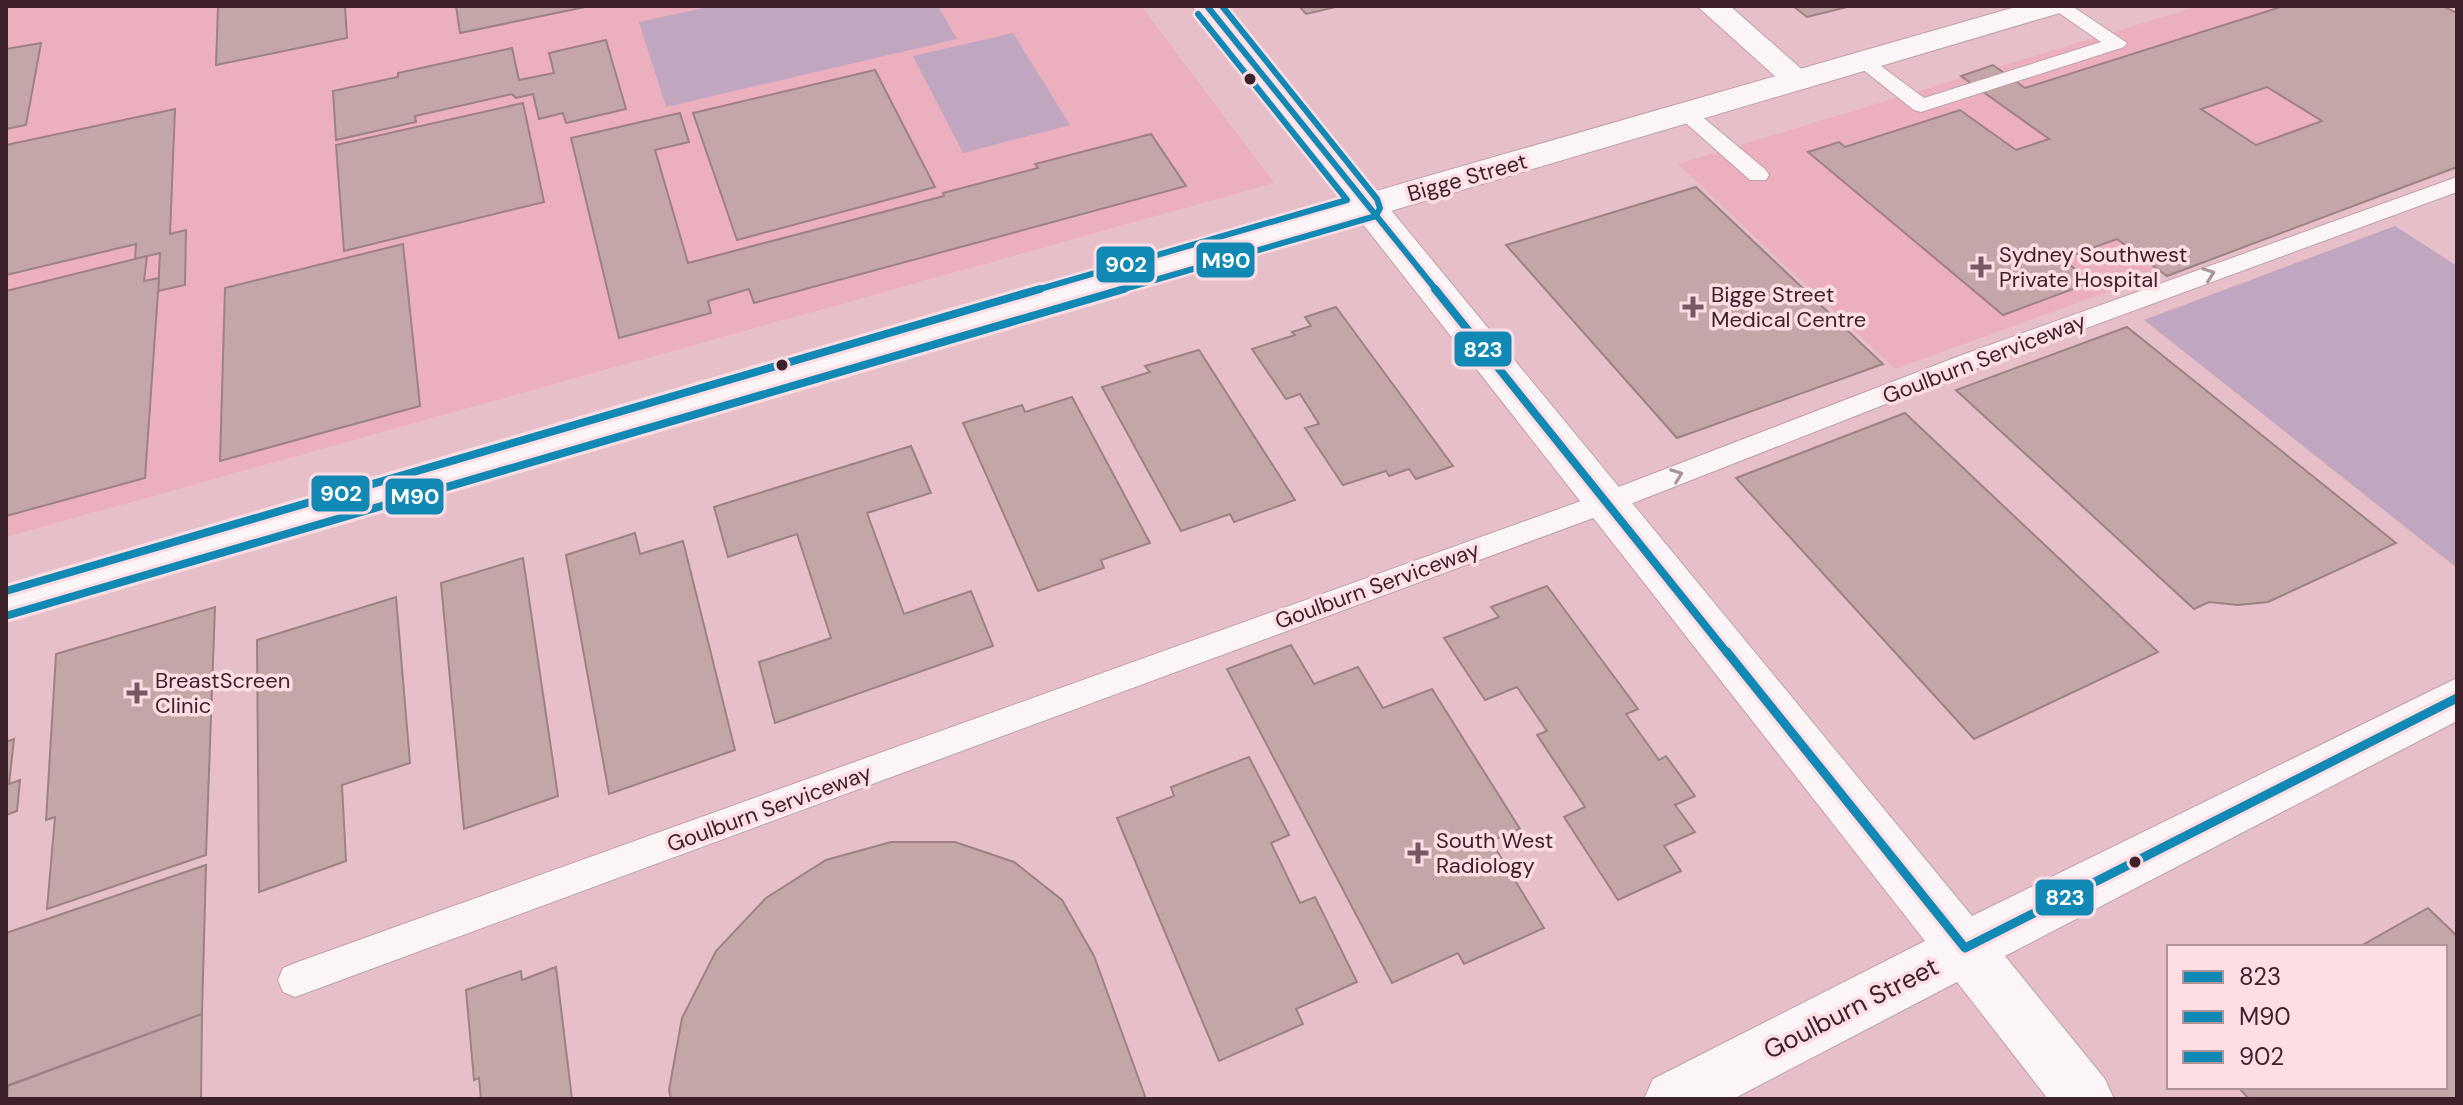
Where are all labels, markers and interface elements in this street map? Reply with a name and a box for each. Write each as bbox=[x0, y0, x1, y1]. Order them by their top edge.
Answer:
unlabelled marker bbox=[1242, 71, 1258, 87]
street label: Bigge Street bbox=[1404, 147, 1530, 208]
place label: Sydney Southwest Private Hospital bbox=[1999, 240, 2187, 294]
line badge: M90 bbox=[1195, 241, 1256, 279]
line badge: 902 bbox=[1095, 245, 1156, 284]
text: M90 bbox=[1202, 246, 1250, 275]
text: 902 bbox=[1105, 250, 1147, 279]
marker: Sydney Southwest Private Hospital bbox=[1970, 256, 1992, 278]
one-way arrow bbox=[2201, 267, 2215, 284]
place label: Bigge Street Medical Centre bbox=[1711, 280, 1866, 334]
marker: Bigge Street Medical Centre bbox=[1682, 296, 1704, 318]
street label: Goulburn Serviceway bbox=[1878, 306, 2090, 411]
line badge: 823 bbox=[1453, 330, 1513, 368]
text: 823 bbox=[1463, 335, 1503, 364]
unlabelled marker bbox=[774, 357, 790, 373]
one-way arrow bbox=[1669, 468, 1683, 485]
line badge: 902 bbox=[310, 474, 371, 513]
line badge: M90 bbox=[384, 477, 445, 516]
text: 902 bbox=[320, 479, 362, 508]
text: M90 bbox=[391, 482, 439, 511]
street label: Goulburn Serviceway bbox=[1271, 535, 1483, 636]
place label: BreastScreen Clinic bbox=[155, 666, 290, 720]
marker: BreastScreen Clinic bbox=[126, 682, 148, 704]
street label: Goulburn Serviceway bbox=[663, 758, 875, 859]
place label: South West Radiology bbox=[1436, 826, 1553, 880]
marker: South West Radiology bbox=[1407, 842, 1429, 864]
unlabelled marker bbox=[2127, 854, 2143, 870]
line badge: 823 bbox=[2034, 878, 2095, 917]
text: 823 bbox=[2045, 883, 2085, 912]
legend bbox=[2167, 945, 2447, 1089]
street label: Goulburn Street bbox=[1758, 949, 1944, 1067]
text: 823 bbox=[2239, 961, 2281, 992]
text: M90 bbox=[2239, 1001, 2291, 1032]
text: 902 bbox=[2239, 1041, 2284, 1072]

